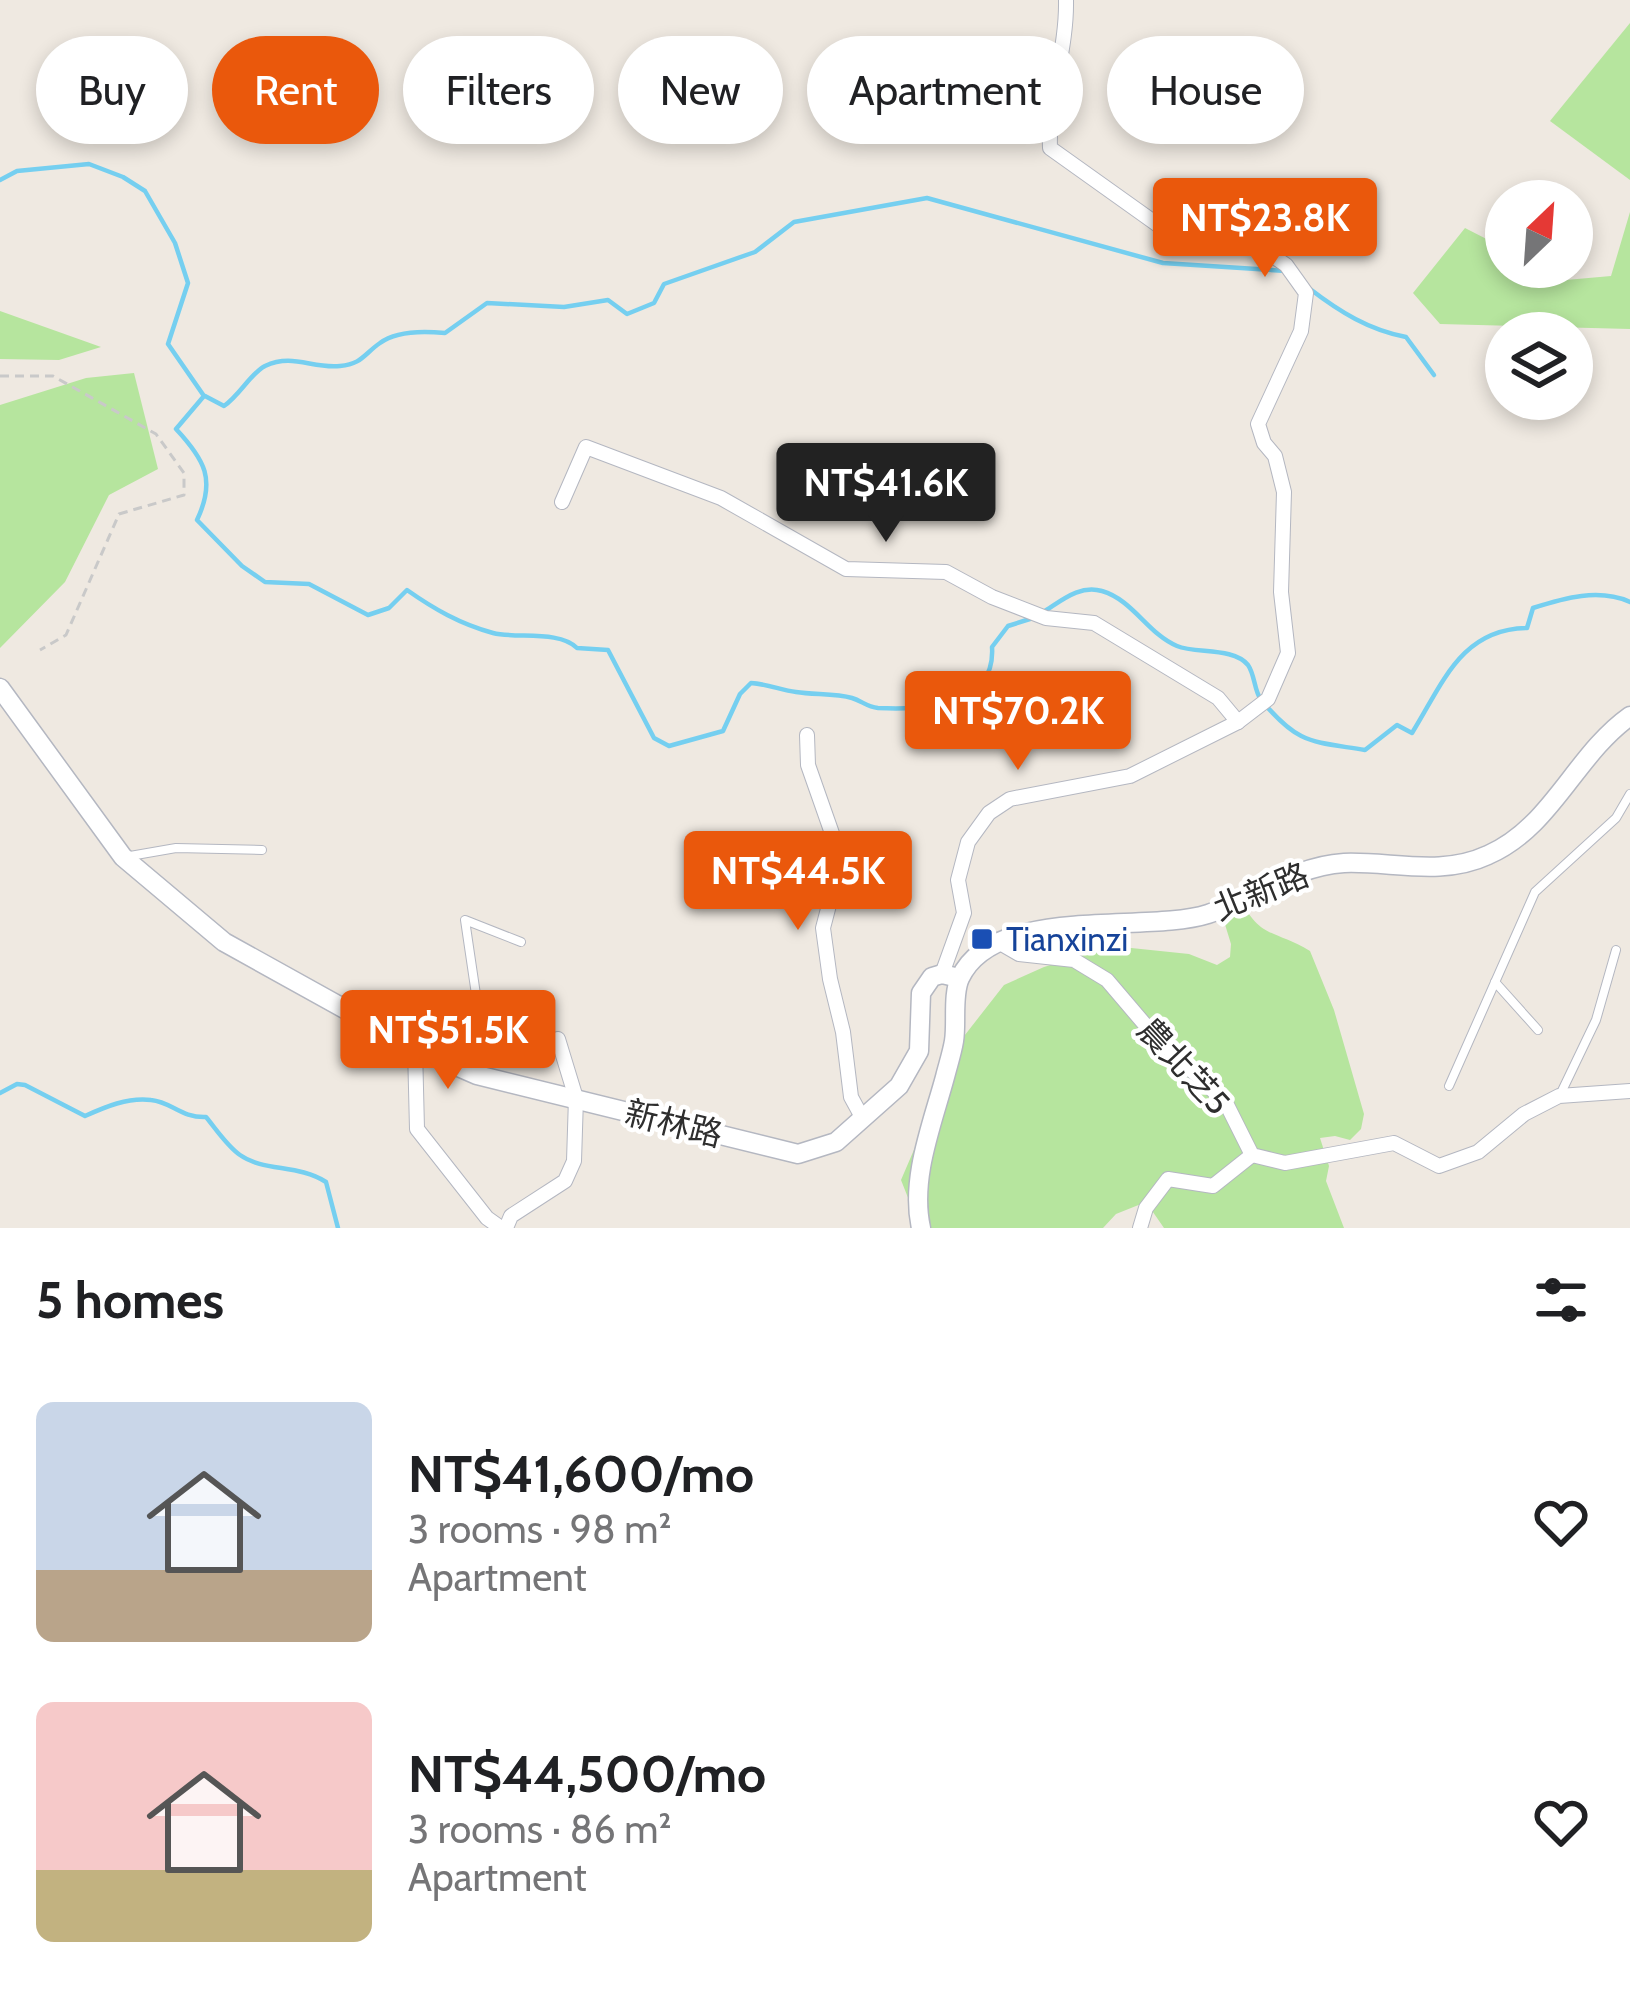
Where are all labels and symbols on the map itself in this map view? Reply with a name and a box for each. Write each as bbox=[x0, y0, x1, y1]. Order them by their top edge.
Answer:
pin: NT$23.8K bbox=[1141, 178, 1389, 280]
north arrow bbox=[1485, 180, 1593, 288]
pin: NT$41.6K bbox=[762, 443, 1010, 545]
pin: NT$70.2K bbox=[894, 671, 1142, 773]
pin: NT$44.5K bbox=[674, 831, 922, 933]
street label: 北新路 bbox=[1208, 854, 1314, 928]
place label: Tianxinzi bbox=[1006, 919, 1128, 959]
marker: Tianxinzi bbox=[969, 926, 995, 952]
pin: NT$51.5K bbox=[324, 990, 572, 1092]
street label: 農北芝5 bbox=[1130, 1010, 1238, 1122]
street label: 新林路 bbox=[621, 1092, 727, 1154]

